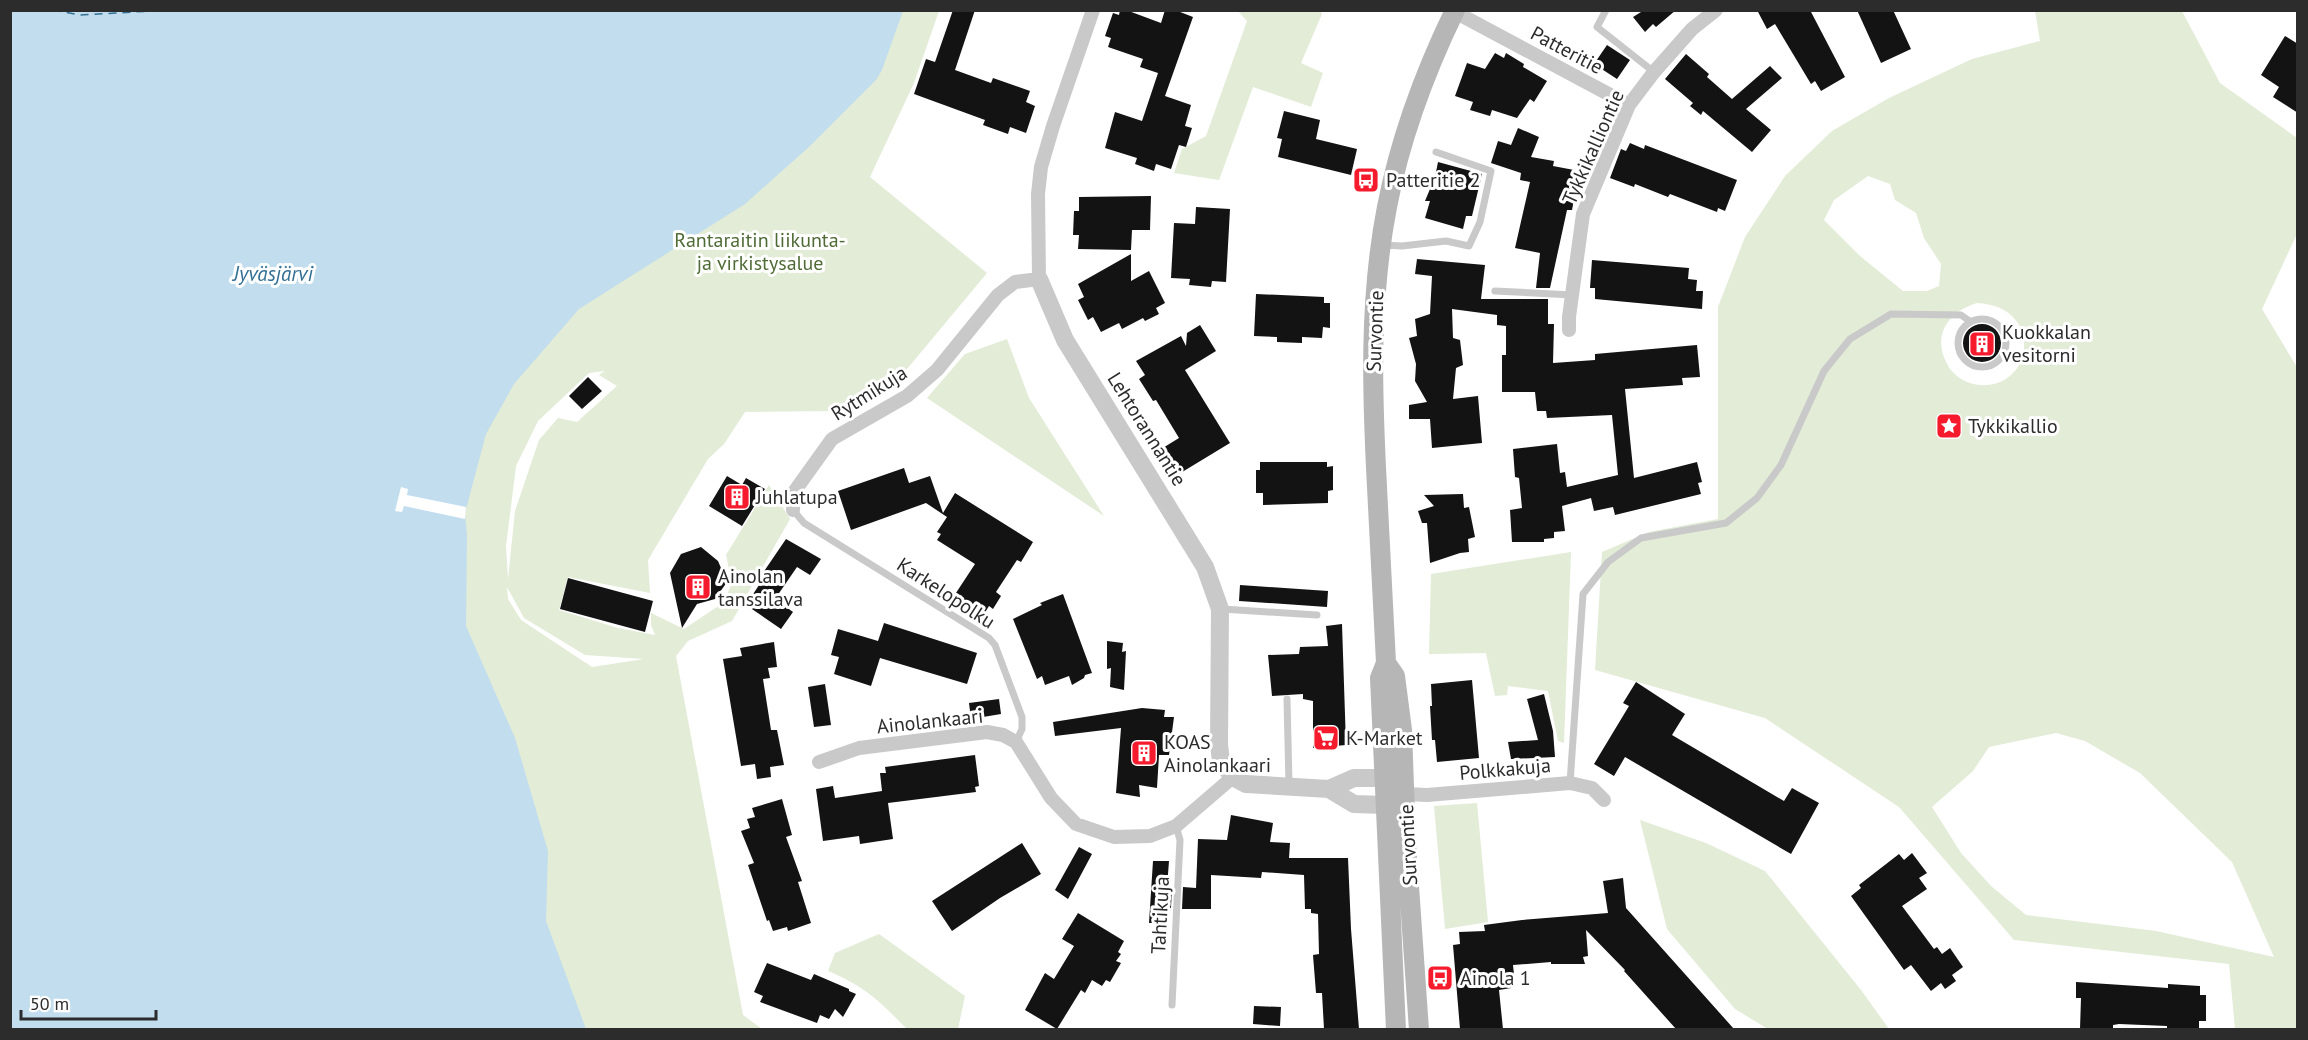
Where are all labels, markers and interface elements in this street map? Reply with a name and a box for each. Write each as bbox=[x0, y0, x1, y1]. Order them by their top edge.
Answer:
street label: Patteritie bbox=[1526, 20, 1608, 80]
street label: Tykkikalliontie bbox=[1556, 86, 1630, 208]
bus stop icon: Patteritie 2 bbox=[1351, 165, 1381, 195]
place label: Patteritie 2 bbox=[1386, 167, 1481, 193]
park label: Rantaraitin liikunta- ja virkistysalue bbox=[674, 227, 846, 276]
water label: Jyväsjärvi bbox=[231, 260, 313, 287]
street label: Survontie bbox=[1361, 290, 1389, 372]
place label: Kuokkalan vesitorni bbox=[2002, 319, 2091, 368]
building icon: Kuokkalan vesitorni bbox=[1967, 329, 1997, 359]
street label: Rytmikuja bbox=[826, 360, 912, 426]
street label: Lehtorannantie bbox=[1102, 367, 1192, 491]
place icon: Tykkikallio bbox=[1934, 411, 1964, 441]
place label: Tykkikallio bbox=[1968, 413, 2058, 439]
building icon: Juhlatupa bbox=[722, 482, 752, 512]
place label: Juhlatupa bbox=[755, 484, 838, 510]
street label: Karkelopolku bbox=[892, 552, 1000, 634]
place label: Ainolan tanssilava bbox=[718, 563, 803, 612]
building icon: Ainolan tanssilava bbox=[683, 572, 713, 602]
street label: Ainolankaari bbox=[875, 702, 985, 740]
supermarket icon: K-Market bbox=[1311, 723, 1341, 753]
place label: K-Market bbox=[1346, 725, 1423, 751]
place label: KOAS Ainolankaari bbox=[1164, 729, 1271, 778]
building icon: KOAS Ainolankaari bbox=[1129, 738, 1159, 768]
street label: Polkkakuja bbox=[1458, 752, 1552, 786]
street label: Survontie bbox=[1393, 804, 1423, 886]
street label: Tahtikuja bbox=[1145, 876, 1175, 954]
bus stop icon: Ainola 1 bbox=[1425, 963, 1455, 993]
place label: Ainola 1 bbox=[1460, 965, 1531, 991]
scale bar bbox=[21, 983, 156, 1021]
text: 50 m bbox=[30, 992, 69, 1015]

